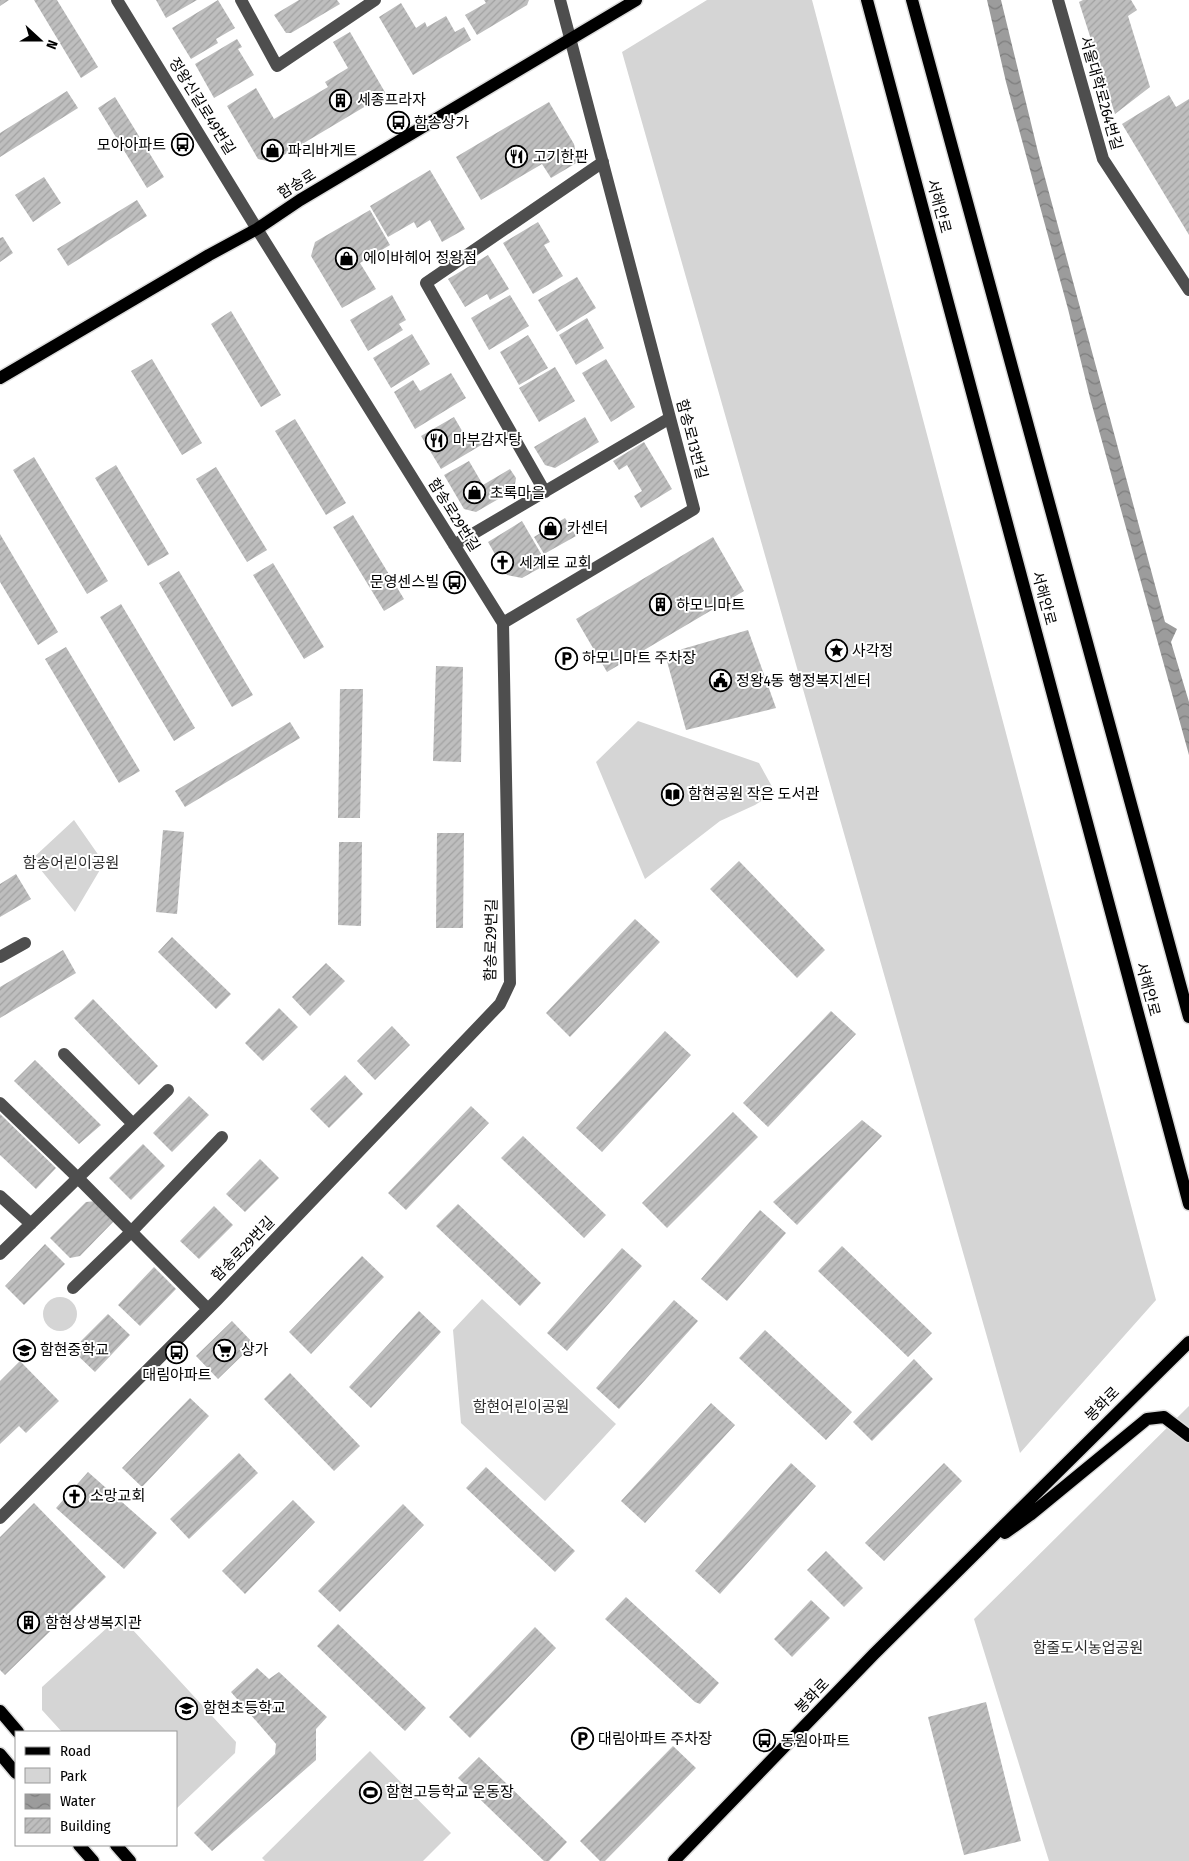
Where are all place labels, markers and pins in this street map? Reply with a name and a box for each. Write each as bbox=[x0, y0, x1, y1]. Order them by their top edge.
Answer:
building icon: 세종프라자 bbox=[329, 88, 353, 112]
place label: 세종프라자 bbox=[357, 91, 426, 109]
bus stop icon: 함송상가 bbox=[386, 111, 410, 135]
place label: 함송상가 bbox=[414, 114, 469, 132]
bus stop icon: 모아아파트 bbox=[170, 133, 194, 157]
place label: 모아아파트 bbox=[97, 136, 166, 154]
shop icon: 파리바게트 bbox=[260, 139, 284, 163]
place label: 파리바게트 bbox=[288, 142, 357, 160]
restaurant icon: 고기한판 bbox=[505, 145, 529, 169]
place label: 고기한판 bbox=[533, 148, 588, 166]
shop icon: 에이바헤어 정왕점 bbox=[335, 246, 359, 270]
place label: 에이바헤어 정왕점 bbox=[363, 249, 477, 267]
restaurant icon: 마부감자탕 bbox=[425, 428, 449, 452]
place label: 마부감자탕 bbox=[453, 431, 522, 449]
shop icon: 초록마을 bbox=[462, 481, 486, 505]
place label: 초록마을 bbox=[490, 484, 545, 502]
shop icon: 카센터 bbox=[539, 516, 563, 540]
place label: 카센터 bbox=[567, 519, 608, 537]
church icon: 세계로 교회 bbox=[491, 551, 515, 575]
place label: 세계로 교회 bbox=[519, 554, 592, 572]
bus stop icon: 문영센스빌 bbox=[443, 570, 467, 594]
place label: 문영센스빌 bbox=[370, 573, 439, 591]
building icon: 하모니마트 bbox=[648, 593, 672, 617]
place label: 하모니마트 bbox=[676, 596, 745, 614]
place icon: 사각정 bbox=[824, 639, 848, 663]
place label: 사각정 bbox=[852, 642, 893, 660]
parking icon: 하모니마트 주차장 bbox=[554, 646, 578, 670]
place label: 하모니마트 주차장 bbox=[582, 649, 696, 667]
public building icon: 정왕4동 행정복지센터 bbox=[708, 669, 732, 693]
place label: 정왕4동 행정복지센터 bbox=[736, 672, 871, 690]
library icon: 함현공원 작은 도서관 bbox=[660, 782, 684, 806]
place label: 함현공원 작은 도서관 bbox=[688, 785, 819, 803]
school or university icon: 함현중학교 bbox=[12, 1338, 36, 1362]
supermarket icon: 상가 bbox=[213, 1338, 237, 1362]
bus stop icon: 대림아파트 bbox=[165, 1340, 189, 1364]
place label: 함현중학교 bbox=[40, 1341, 109, 1359]
place label: 상가 bbox=[241, 1341, 269, 1359]
place label: 대림아파트 bbox=[142, 1366, 212, 1384]
church icon: 소망교회 bbox=[62, 1484, 86, 1508]
place label: 소망교회 bbox=[90, 1487, 145, 1505]
building icon: 함현상생복지관 bbox=[17, 1611, 41, 1635]
place label: 함현상생복지관 bbox=[45, 1614, 142, 1632]
school or university icon: 함현초등학교 bbox=[175, 1696, 199, 1720]
place label: 함현초등학교 bbox=[203, 1699, 286, 1717]
parking icon: 대림아파트 주차장 bbox=[570, 1727, 594, 1751]
bus stop icon: 동원아파트 bbox=[753, 1729, 777, 1753]
place label: 대림아파트 주차장 bbox=[598, 1730, 712, 1748]
place label: 동원아파트 bbox=[781, 1732, 850, 1750]
sports icon: 함현고등학교 운동장 bbox=[358, 1780, 382, 1804]
place label: 함현고등학교 운동장 bbox=[386, 1783, 514, 1801]

